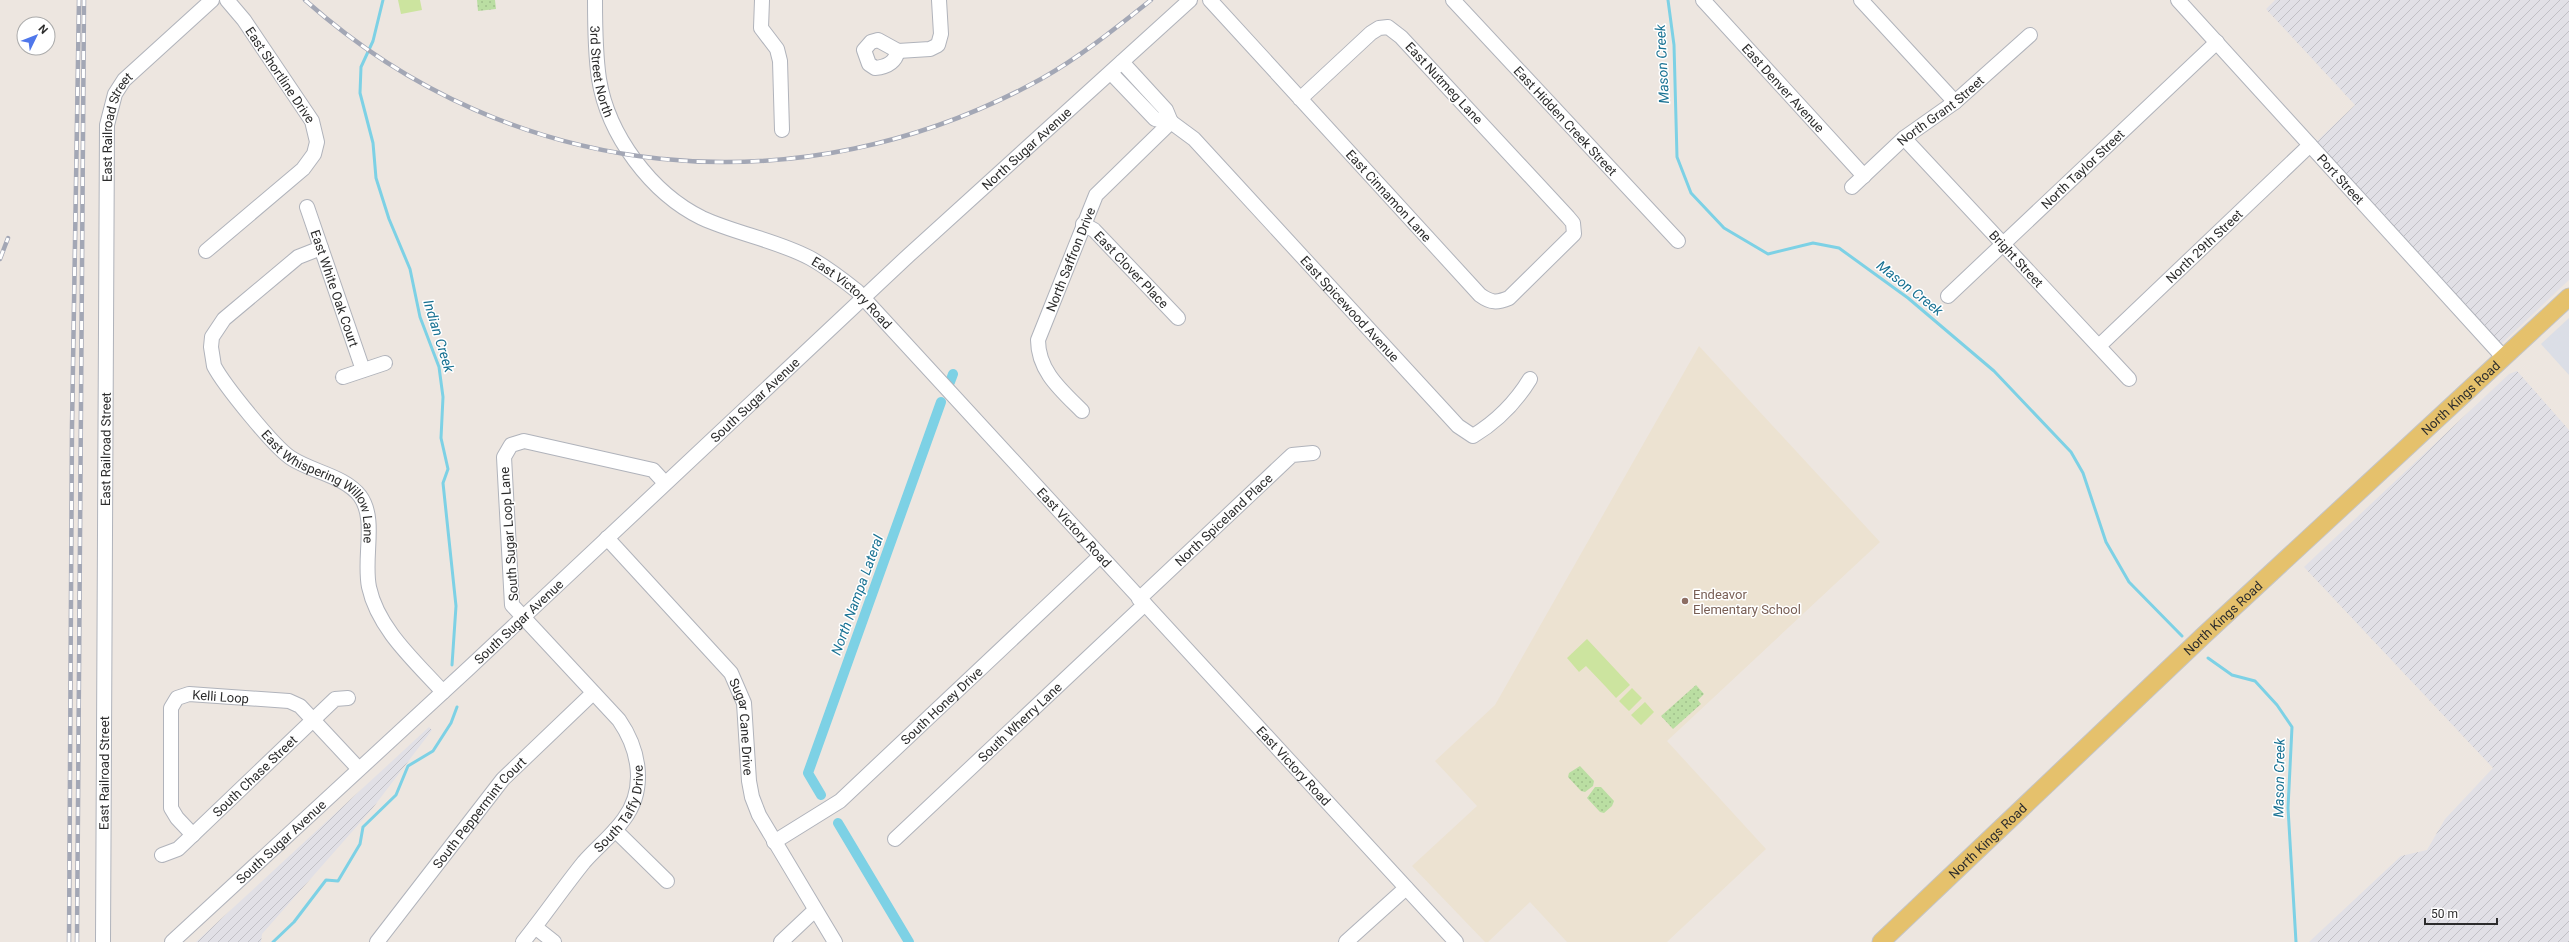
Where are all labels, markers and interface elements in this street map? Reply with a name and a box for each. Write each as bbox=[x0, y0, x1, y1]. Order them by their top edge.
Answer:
north arrow bbox=[16, 16, 56, 56]
text: N bbox=[36, 22, 51, 37]
water label: Mason Creek bbox=[1652, 23, 1672, 104]
street label: East Shortline Drive bbox=[242, 24, 318, 126]
street label: 3rd Street North bbox=[588, 25, 617, 119]
street label: East Nutmeg Lane bbox=[1402, 39, 1486, 127]
street label: East Denver Avenue bbox=[1739, 40, 1828, 135]
street label: East Hidden Creek Street bbox=[1511, 63, 1620, 178]
street label: East Railroad Street bbox=[99, 69, 135, 182]
street label: North Grant Street bbox=[1894, 73, 1987, 148]
street label: North Sugar Avenue bbox=[978, 104, 1074, 193]
street label: North Taylor Street bbox=[2038, 126, 2127, 212]
street label: East Cinnamon Lane bbox=[1343, 146, 1435, 245]
street label: Port Street bbox=[2314, 151, 2367, 207]
street label: North Saffron Drive bbox=[1043, 205, 1098, 314]
street label: North 29th Street bbox=[2163, 206, 2245, 286]
street label: Bright Street bbox=[1987, 227, 2047, 290]
street label: East White Oak Court bbox=[308, 228, 362, 349]
street label: East Clover Place bbox=[1091, 228, 1172, 311]
street label: East Victory Road bbox=[809, 253, 895, 332]
street label: East Spicewood Avenue bbox=[1298, 253, 1402, 365]
water label: Mason Creek bbox=[1874, 257, 1947, 319]
water label: Indian Creek bbox=[420, 298, 458, 375]
street label: South Sugar Avenue bbox=[707, 354, 802, 445]
street label: North Kings Road bbox=[2418, 358, 2503, 438]
street label: East Railroad Street bbox=[98, 392, 113, 506]
street label: East Whispering Willow Lane bbox=[259, 427, 376, 544]
street label: South Sugar Loop Lane bbox=[497, 466, 521, 602]
street label: North Spiceland Place bbox=[1172, 470, 1275, 569]
street label: East Victory Road bbox=[1034, 485, 1115, 570]
water label: North Nampa Lateral bbox=[828, 532, 886, 657]
street label: South Sugar Avenue bbox=[471, 576, 566, 667]
street label: North Kings Road bbox=[2180, 578, 2265, 658]
place label: Endeavor Elementary School bbox=[1693, 587, 1801, 617]
marker: Endeavor Elementary School bbox=[1680, 596, 1690, 606]
street label: South Honey Drive bbox=[898, 663, 985, 747]
street label: Sugar Cane Drive bbox=[727, 676, 756, 776]
street label: South Wherry Lane bbox=[975, 679, 1065, 765]
street label: Kelli Loop bbox=[192, 687, 249, 706]
street label: East Railroad Street bbox=[96, 716, 112, 830]
street label: East Victory Road bbox=[1254, 723, 1334, 808]
street label: South Chase Street bbox=[209, 732, 300, 820]
water label: Mason Creek bbox=[2270, 737, 2288, 818]
street label: South Peppermint Court bbox=[429, 754, 529, 871]
street label: South Taffy Drive bbox=[591, 764, 646, 855]
street label: South Sugar Avenue bbox=[233, 797, 329, 887]
street label: North Kings Road bbox=[1946, 800, 2030, 881]
scale bar bbox=[2425, 900, 2497, 926]
text: 50 m bbox=[2431, 907, 2458, 921]

